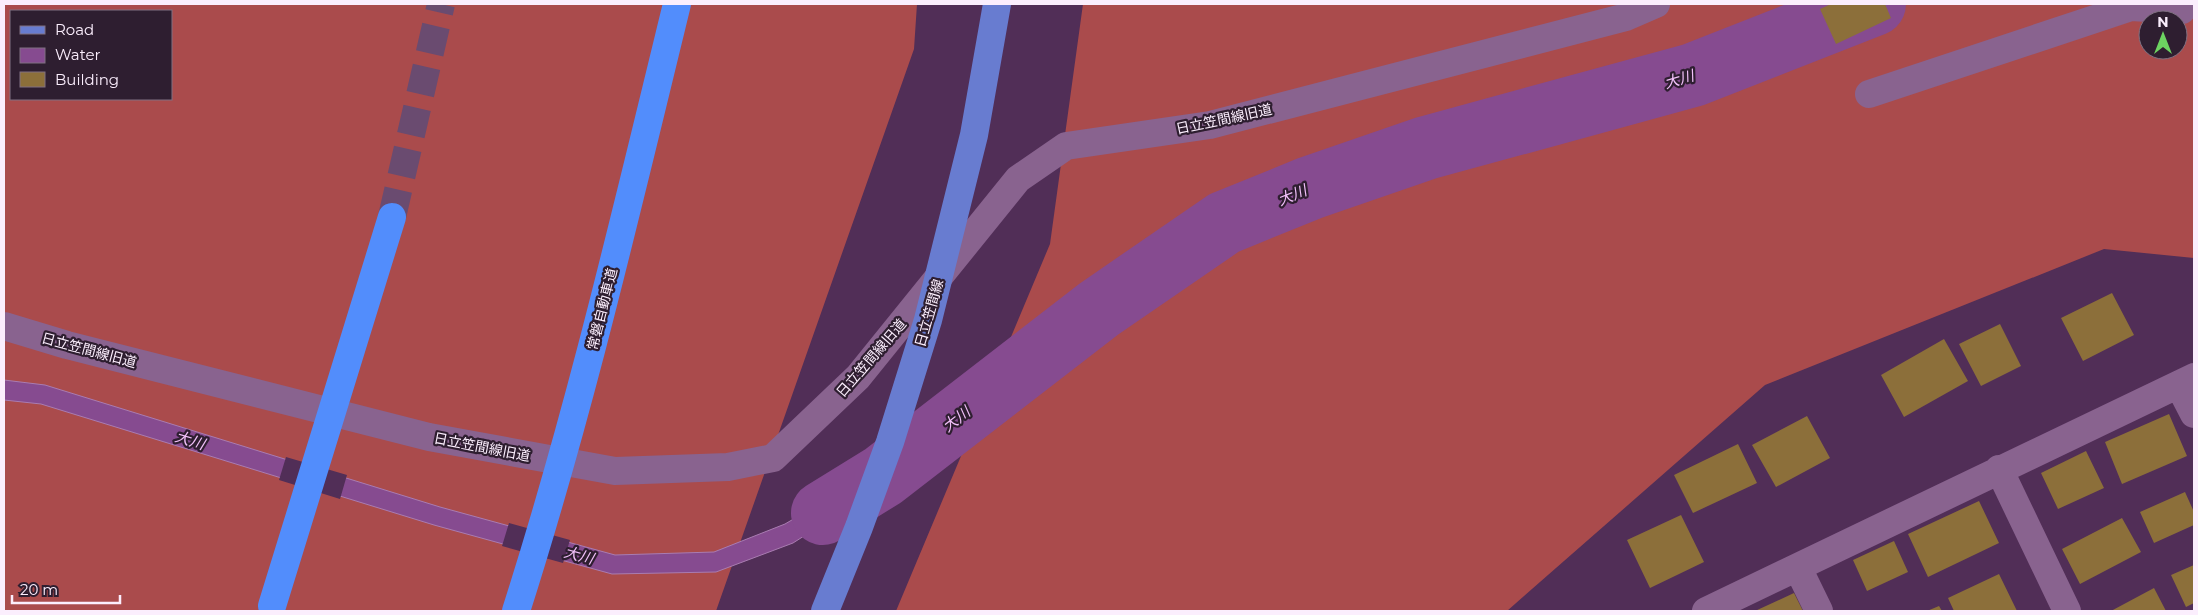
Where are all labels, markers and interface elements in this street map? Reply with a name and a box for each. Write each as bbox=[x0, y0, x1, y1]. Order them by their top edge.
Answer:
legend bbox=[10, 10, 172, 100]
north arrow bbox=[2138, 10, 2188, 60]
text: N bbox=[2157, 13, 2169, 31]
text: Road bbox=[55, 20, 94, 39]
text: Water bbox=[55, 45, 101, 64]
water label: 大川 bbox=[1662, 65, 1698, 92]
text: Building bbox=[55, 70, 119, 89]
street label: 日立笠間線旧道 bbox=[1174, 100, 1274, 138]
water label: 大川 bbox=[1275, 180, 1311, 209]
street label: 常磐自動車道 bbox=[583, 266, 621, 352]
street label: 日立笠間線 bbox=[911, 277, 947, 349]
street label: 日立笠間線旧道 bbox=[832, 315, 910, 401]
street label: 日立笠間線旧道 bbox=[39, 329, 139, 371]
water label: 大川 bbox=[938, 401, 975, 436]
water label: 大川 bbox=[173, 427, 209, 454]
street label: 日立笠間線旧道 bbox=[432, 429, 532, 465]
water label: 大川 bbox=[562, 542, 598, 569]
scale bar bbox=[12, 572, 120, 604]
text: 20 m bbox=[20, 580, 58, 599]

